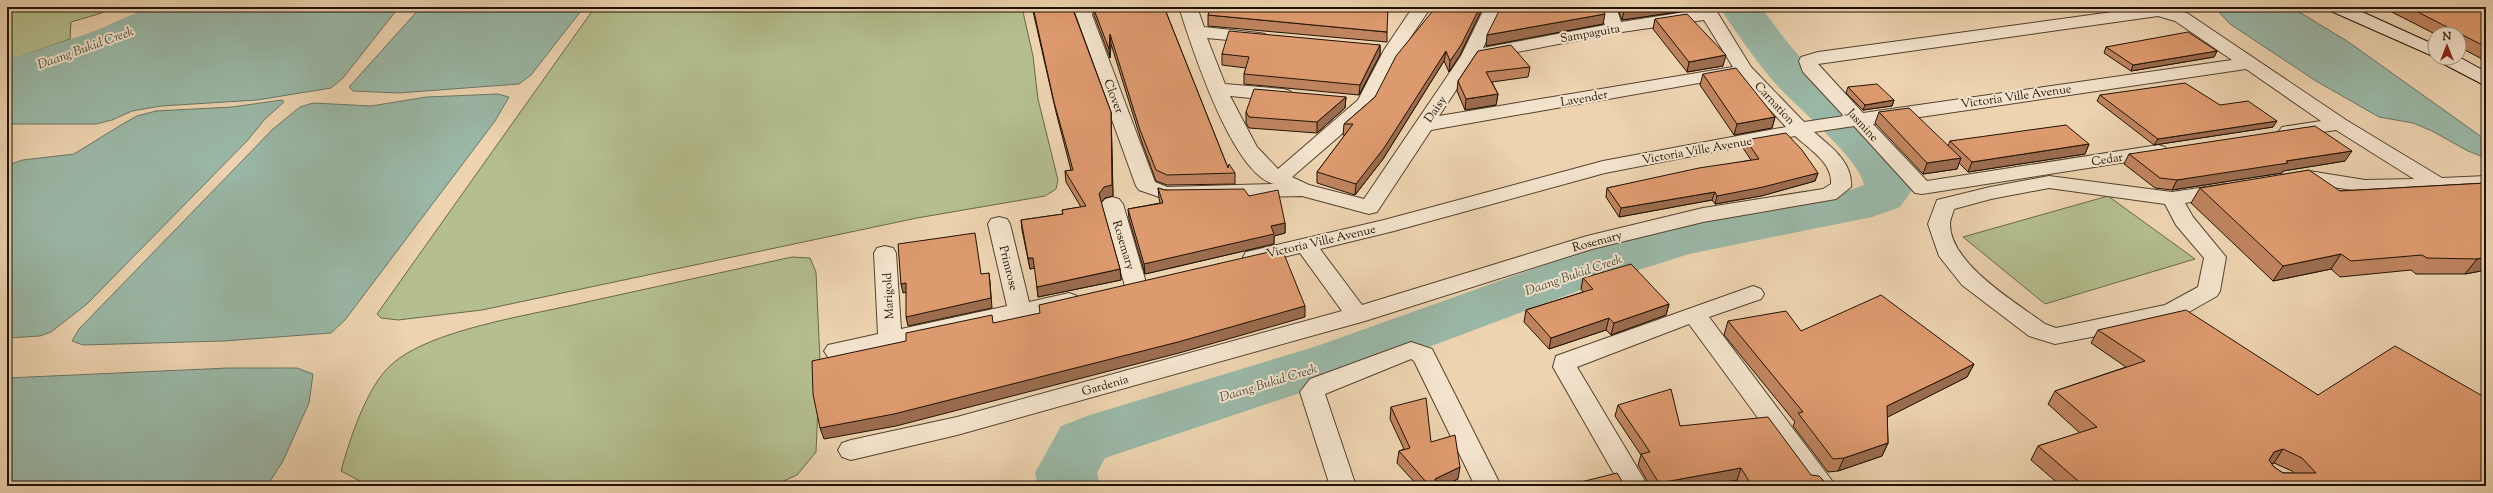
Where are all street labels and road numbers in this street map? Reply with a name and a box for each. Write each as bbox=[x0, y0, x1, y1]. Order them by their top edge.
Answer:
street label: Sampaguita bbox=[1559, 20, 1622, 48]
street label: Clover bbox=[1098, 77, 1128, 116]
street label: Carnation bbox=[1750, 78, 1799, 129]
street label: Victoria Ville Avenue bbox=[1960, 80, 2073, 114]
street label: Lavender bbox=[1559, 86, 1610, 112]
street label: Daisy bbox=[1420, 92, 1452, 127]
street label: Jasmine bbox=[1841, 104, 1883, 147]
street label: Victoria Ville Avenue bbox=[1641, 132, 1754, 170]
street label: Cedar bbox=[2090, 149, 2125, 171]
street label: Rosemary bbox=[1107, 218, 1139, 272]
street label: Victoria Ville Avenue bbox=[1265, 221, 1378, 263]
street label: Rosemary bbox=[1570, 227, 1624, 257]
street label: Primrose bbox=[994, 244, 1022, 293]
street label: Marigold bbox=[879, 272, 899, 320]
street label: Gardenia bbox=[1080, 371, 1131, 401]

